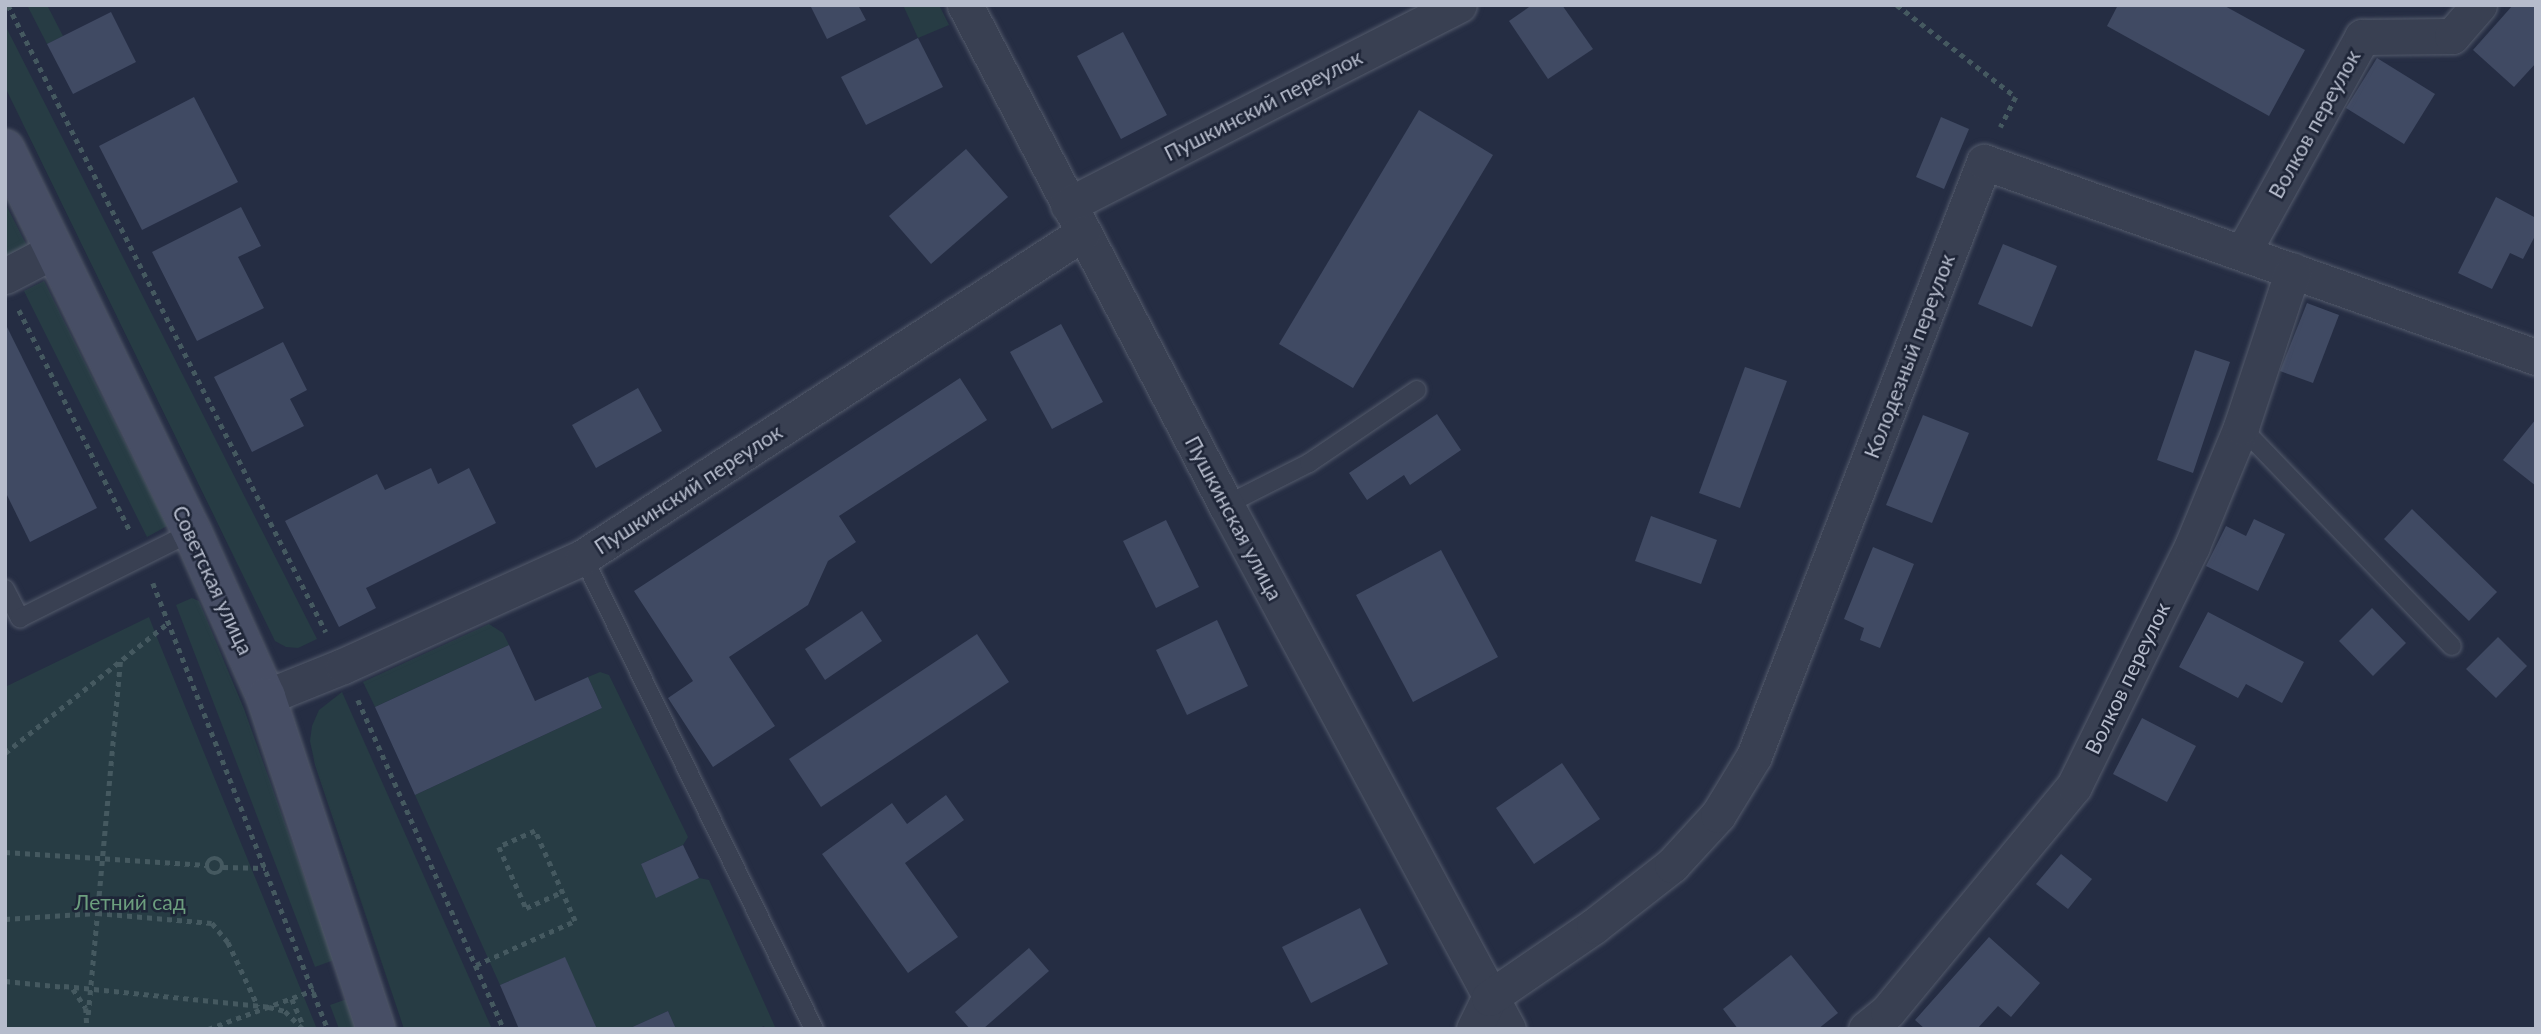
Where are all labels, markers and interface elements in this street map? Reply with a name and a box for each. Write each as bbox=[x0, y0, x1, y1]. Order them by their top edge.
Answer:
street label: Пушкинский переулок bbox=[1160, 44, 1366, 166]
street label: Волков переулок bbox=[2263, 45, 2365, 203]
street label: Колодезный переулок bbox=[1858, 250, 1960, 462]
street label: Пушкинский переулок bbox=[589, 419, 787, 559]
street label: Пушкинская улица bbox=[1180, 432, 1288, 604]
street label: Советская улица bbox=[167, 501, 259, 659]
street label: Волков переулок bbox=[2079, 598, 2175, 758]
park label: Летний сад bbox=[74, 889, 186, 915]

